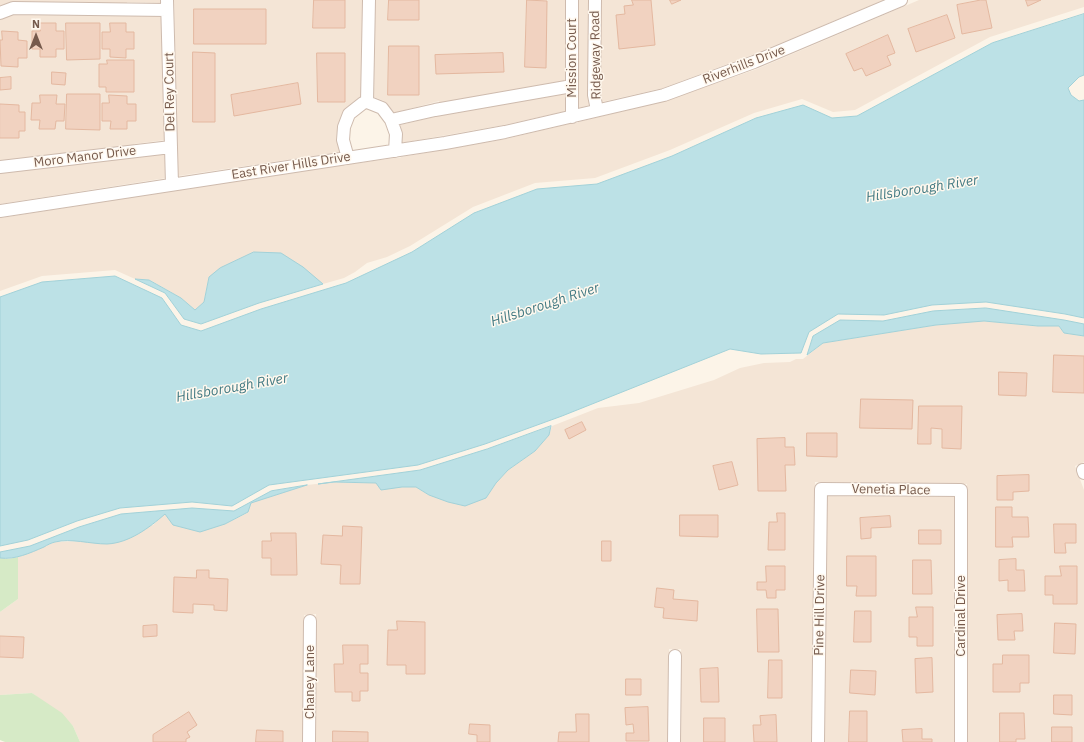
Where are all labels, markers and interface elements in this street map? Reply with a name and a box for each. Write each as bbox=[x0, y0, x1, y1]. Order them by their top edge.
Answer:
street label: Ridgeway Road bbox=[587, 10, 605, 100]
north arrow bbox=[16, 16, 56, 56]
text: N bbox=[32, 17, 40, 31]
street label: Mission Court bbox=[564, 18, 580, 98]
street label: Riverhills Drive bbox=[701, 42, 787, 88]
street label: Del Rey Court bbox=[162, 52, 178, 132]
street label: Moro Manor Drive bbox=[33, 143, 137, 171]
street label: East River Hills Drive bbox=[230, 149, 352, 183]
water label: Hillsborough River bbox=[865, 172, 979, 206]
water label: Hillsborough River bbox=[489, 280, 601, 330]
water label: Hillsborough River bbox=[175, 370, 289, 406]
street label: Venetia Place bbox=[851, 482, 931, 498]
street label: Pine Hill Drive bbox=[811, 574, 829, 656]
street label: Cardinal Drive bbox=[953, 575, 969, 657]
street label: Chaney Lane bbox=[302, 645, 318, 719]

